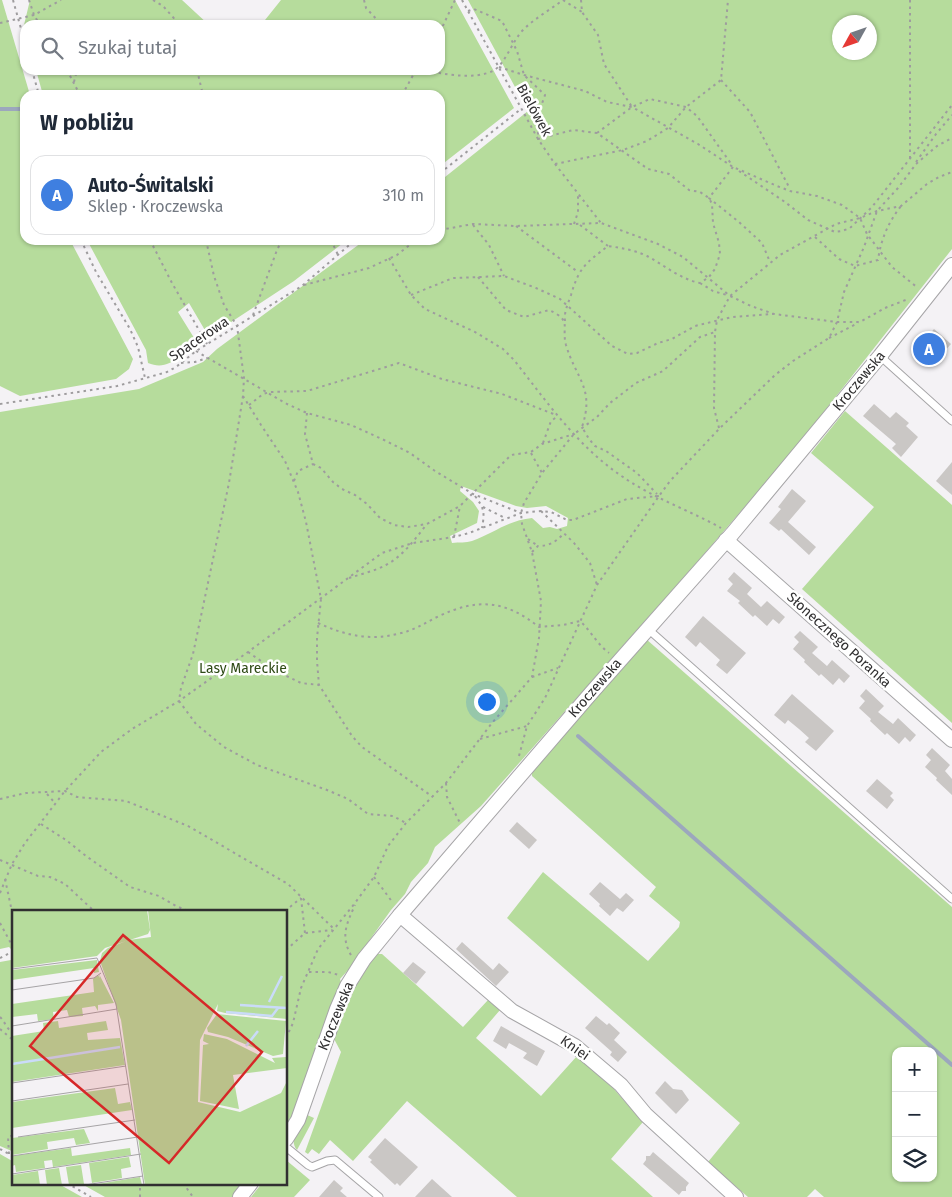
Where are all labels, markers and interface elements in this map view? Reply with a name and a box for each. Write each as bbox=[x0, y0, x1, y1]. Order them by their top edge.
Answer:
north arrow bbox=[832, 15, 877, 60]
search box bbox=[20, 20, 445, 75]
icon: search bbox=[38, 34, 66, 62]
text: Szukaj tutaj bbox=[78, 36, 177, 59]
street label: Bielówek bbox=[513, 81, 556, 140]
text: W pobliżu bbox=[40, 110, 134, 136]
text: Auto-Świtalski bbox=[88, 174, 214, 197]
text: A bbox=[52, 186, 62, 205]
text: 310 m bbox=[383, 186, 424, 205]
text: Sklep · Kroczewska bbox=[88, 197, 223, 216]
street label: Spacerowa bbox=[166, 313, 232, 365]
pin: A bbox=[913, 330, 945, 368]
street label: Kroczewska bbox=[829, 348, 889, 414]
street label: Słonecznego Poranka bbox=[783, 589, 895, 691]
street label: Kroczewska bbox=[565, 655, 625, 721]
park label: Lasy Mareckie bbox=[199, 660, 287, 677]
your location bbox=[474, 689, 500, 715]
inset map bbox=[12, 910, 288, 1184]
street label: Kroczewska bbox=[314, 979, 358, 1053]
street label: Kniei bbox=[557, 1032, 593, 1064]
map controls bbox=[892, 1047, 937, 1182]
button: + bbox=[892, 1047, 937, 1092]
button: − bbox=[892, 1092, 937, 1137]
button: layers bbox=[892, 1137, 937, 1182]

